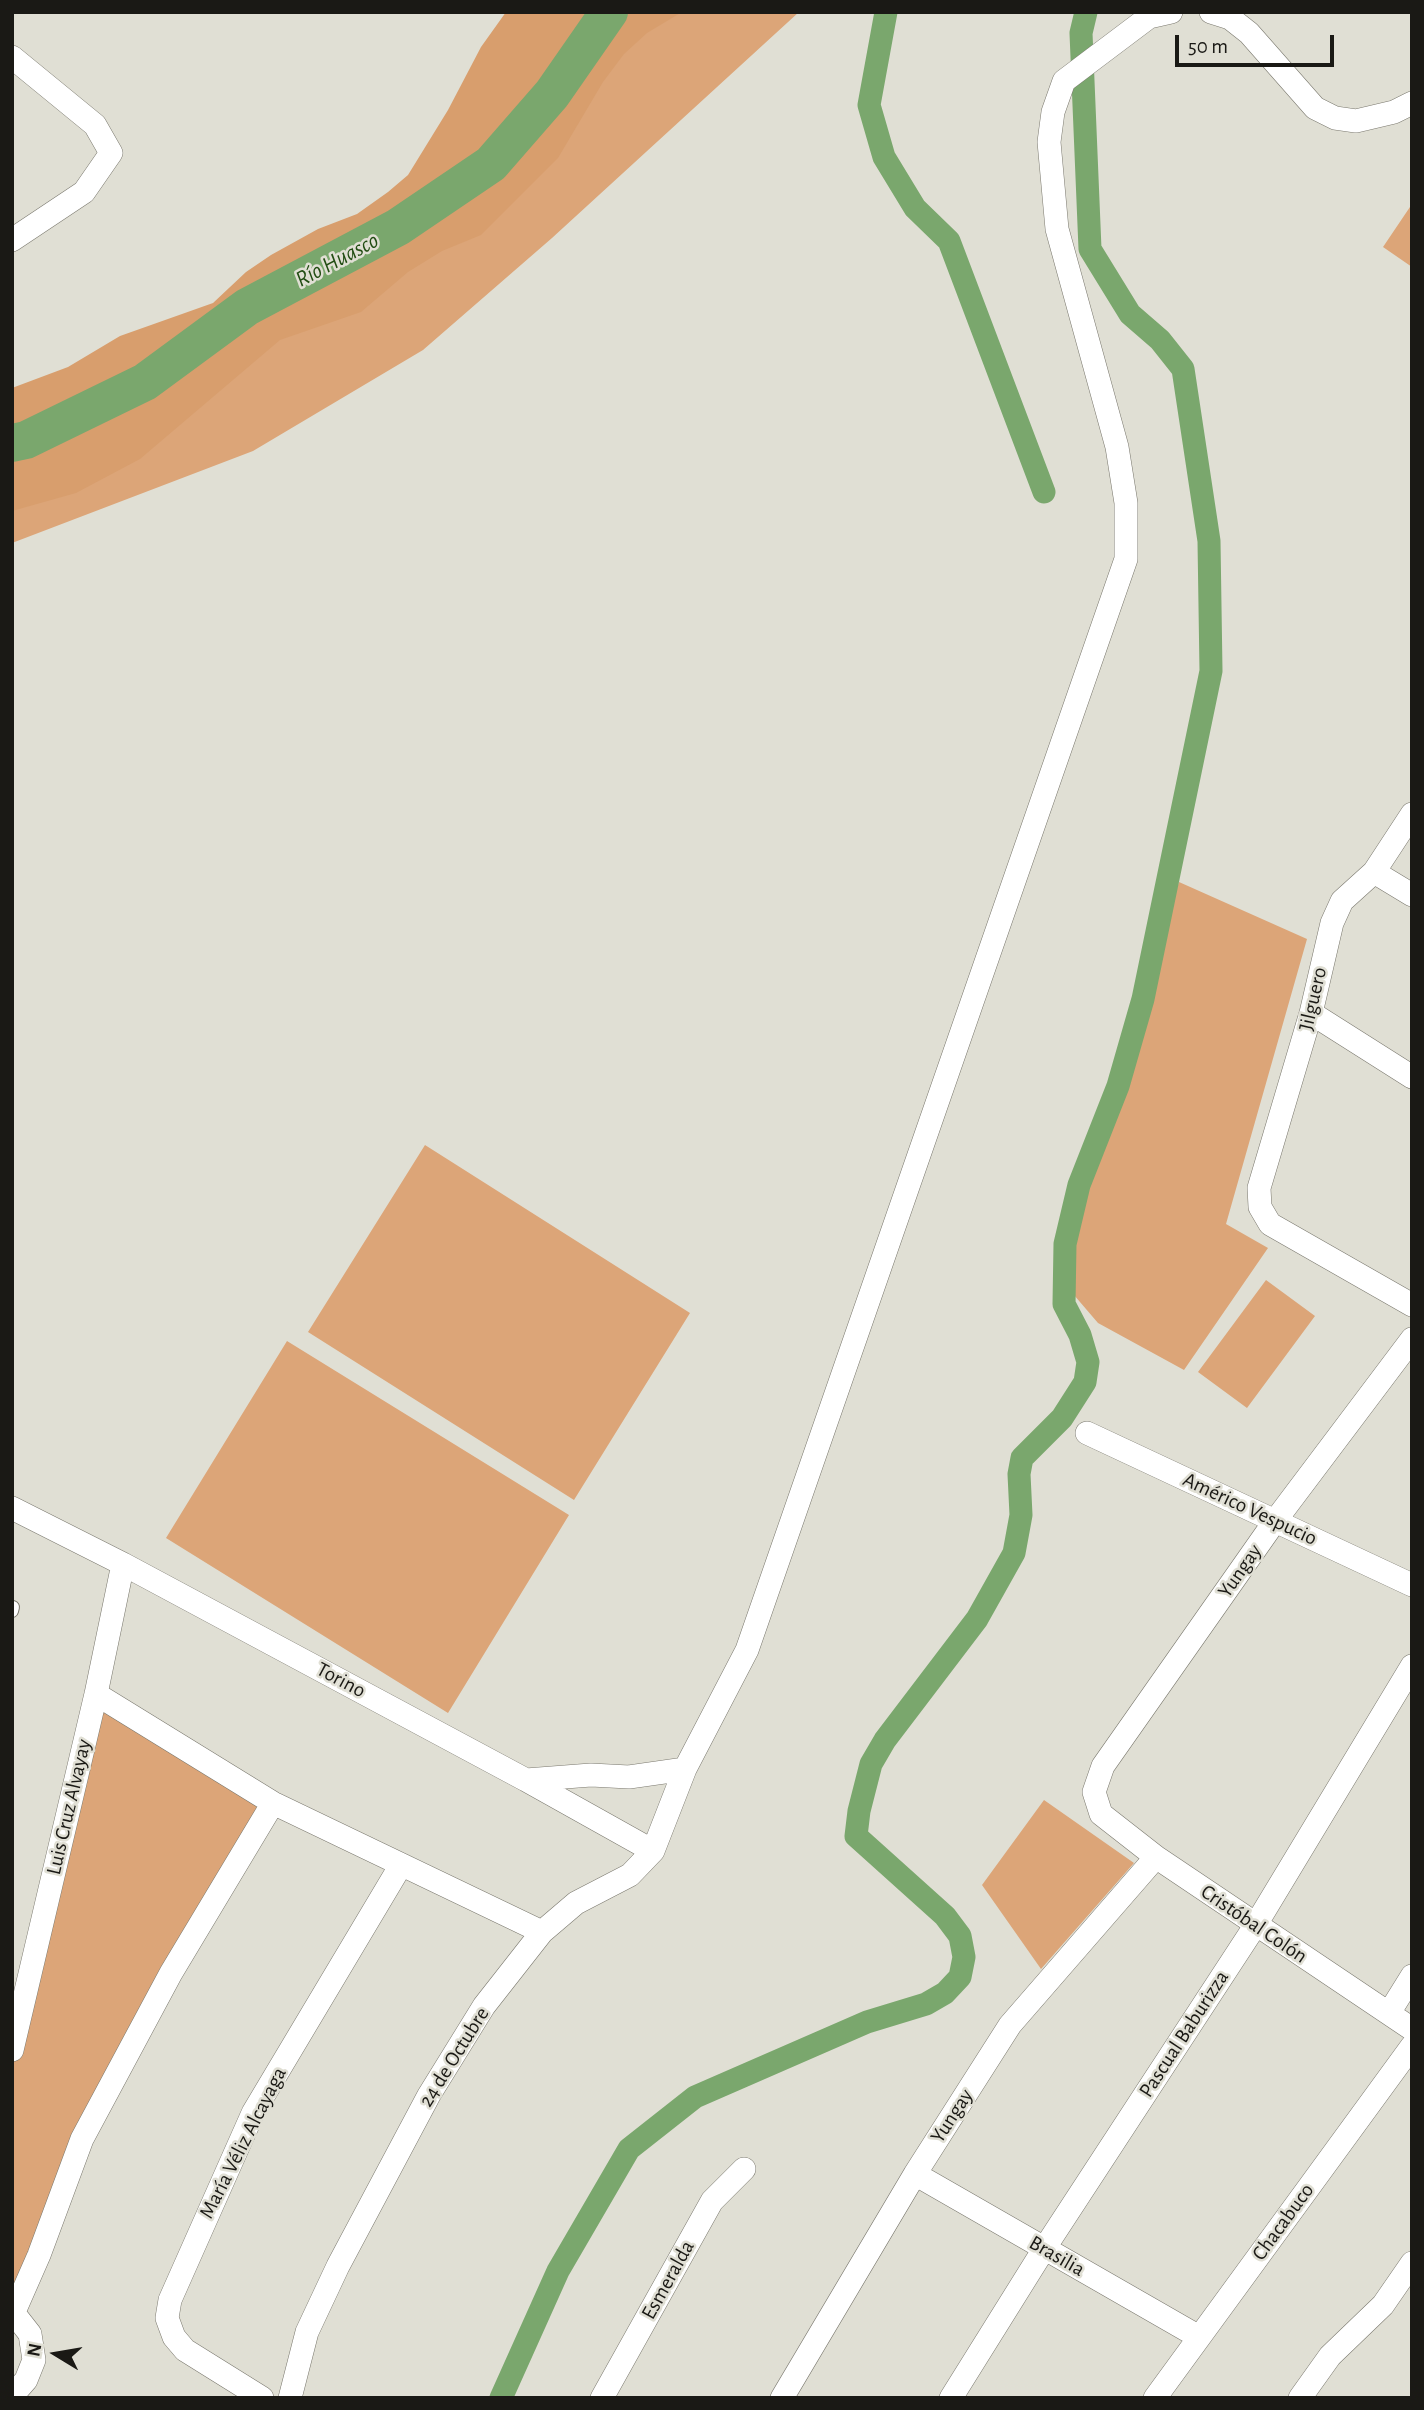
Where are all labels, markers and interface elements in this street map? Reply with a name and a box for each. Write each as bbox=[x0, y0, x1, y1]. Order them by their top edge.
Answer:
scale bar bbox=[1179, 21, 1338, 65]
text: 50 m bbox=[1188, 36, 1228, 57]
water label: Río Huasco bbox=[291, 227, 383, 293]
street label: Jilguero bbox=[1293, 965, 1333, 1033]
street label: Américo Vespucio bbox=[1179, 1467, 1321, 1551]
street label: Yungay bbox=[1213, 1539, 1267, 1603]
street label: Torino bbox=[312, 1657, 370, 1703]
street label: Luis Cruz Alvayay bbox=[41, 1737, 97, 1877]
street label: Cristóbal Colón bbox=[1196, 1879, 1312, 1969]
street label: Pascual Baburizza bbox=[1134, 1966, 1234, 2102]
street label: 24 de Octubre bbox=[413, 2002, 495, 2112]
street label: María Véliz Alcayaga bbox=[194, 2063, 292, 2223]
street label: Yungay bbox=[925, 2084, 979, 2148]
street label: Chacabuco bbox=[1247, 2179, 1319, 2265]
street label: Brasilia bbox=[1025, 2230, 1089, 2282]
street label: Esmeralda bbox=[636, 2236, 700, 2324]
north arrow bbox=[21, 2319, 91, 2389]
text: N bbox=[24, 2342, 45, 2358]

